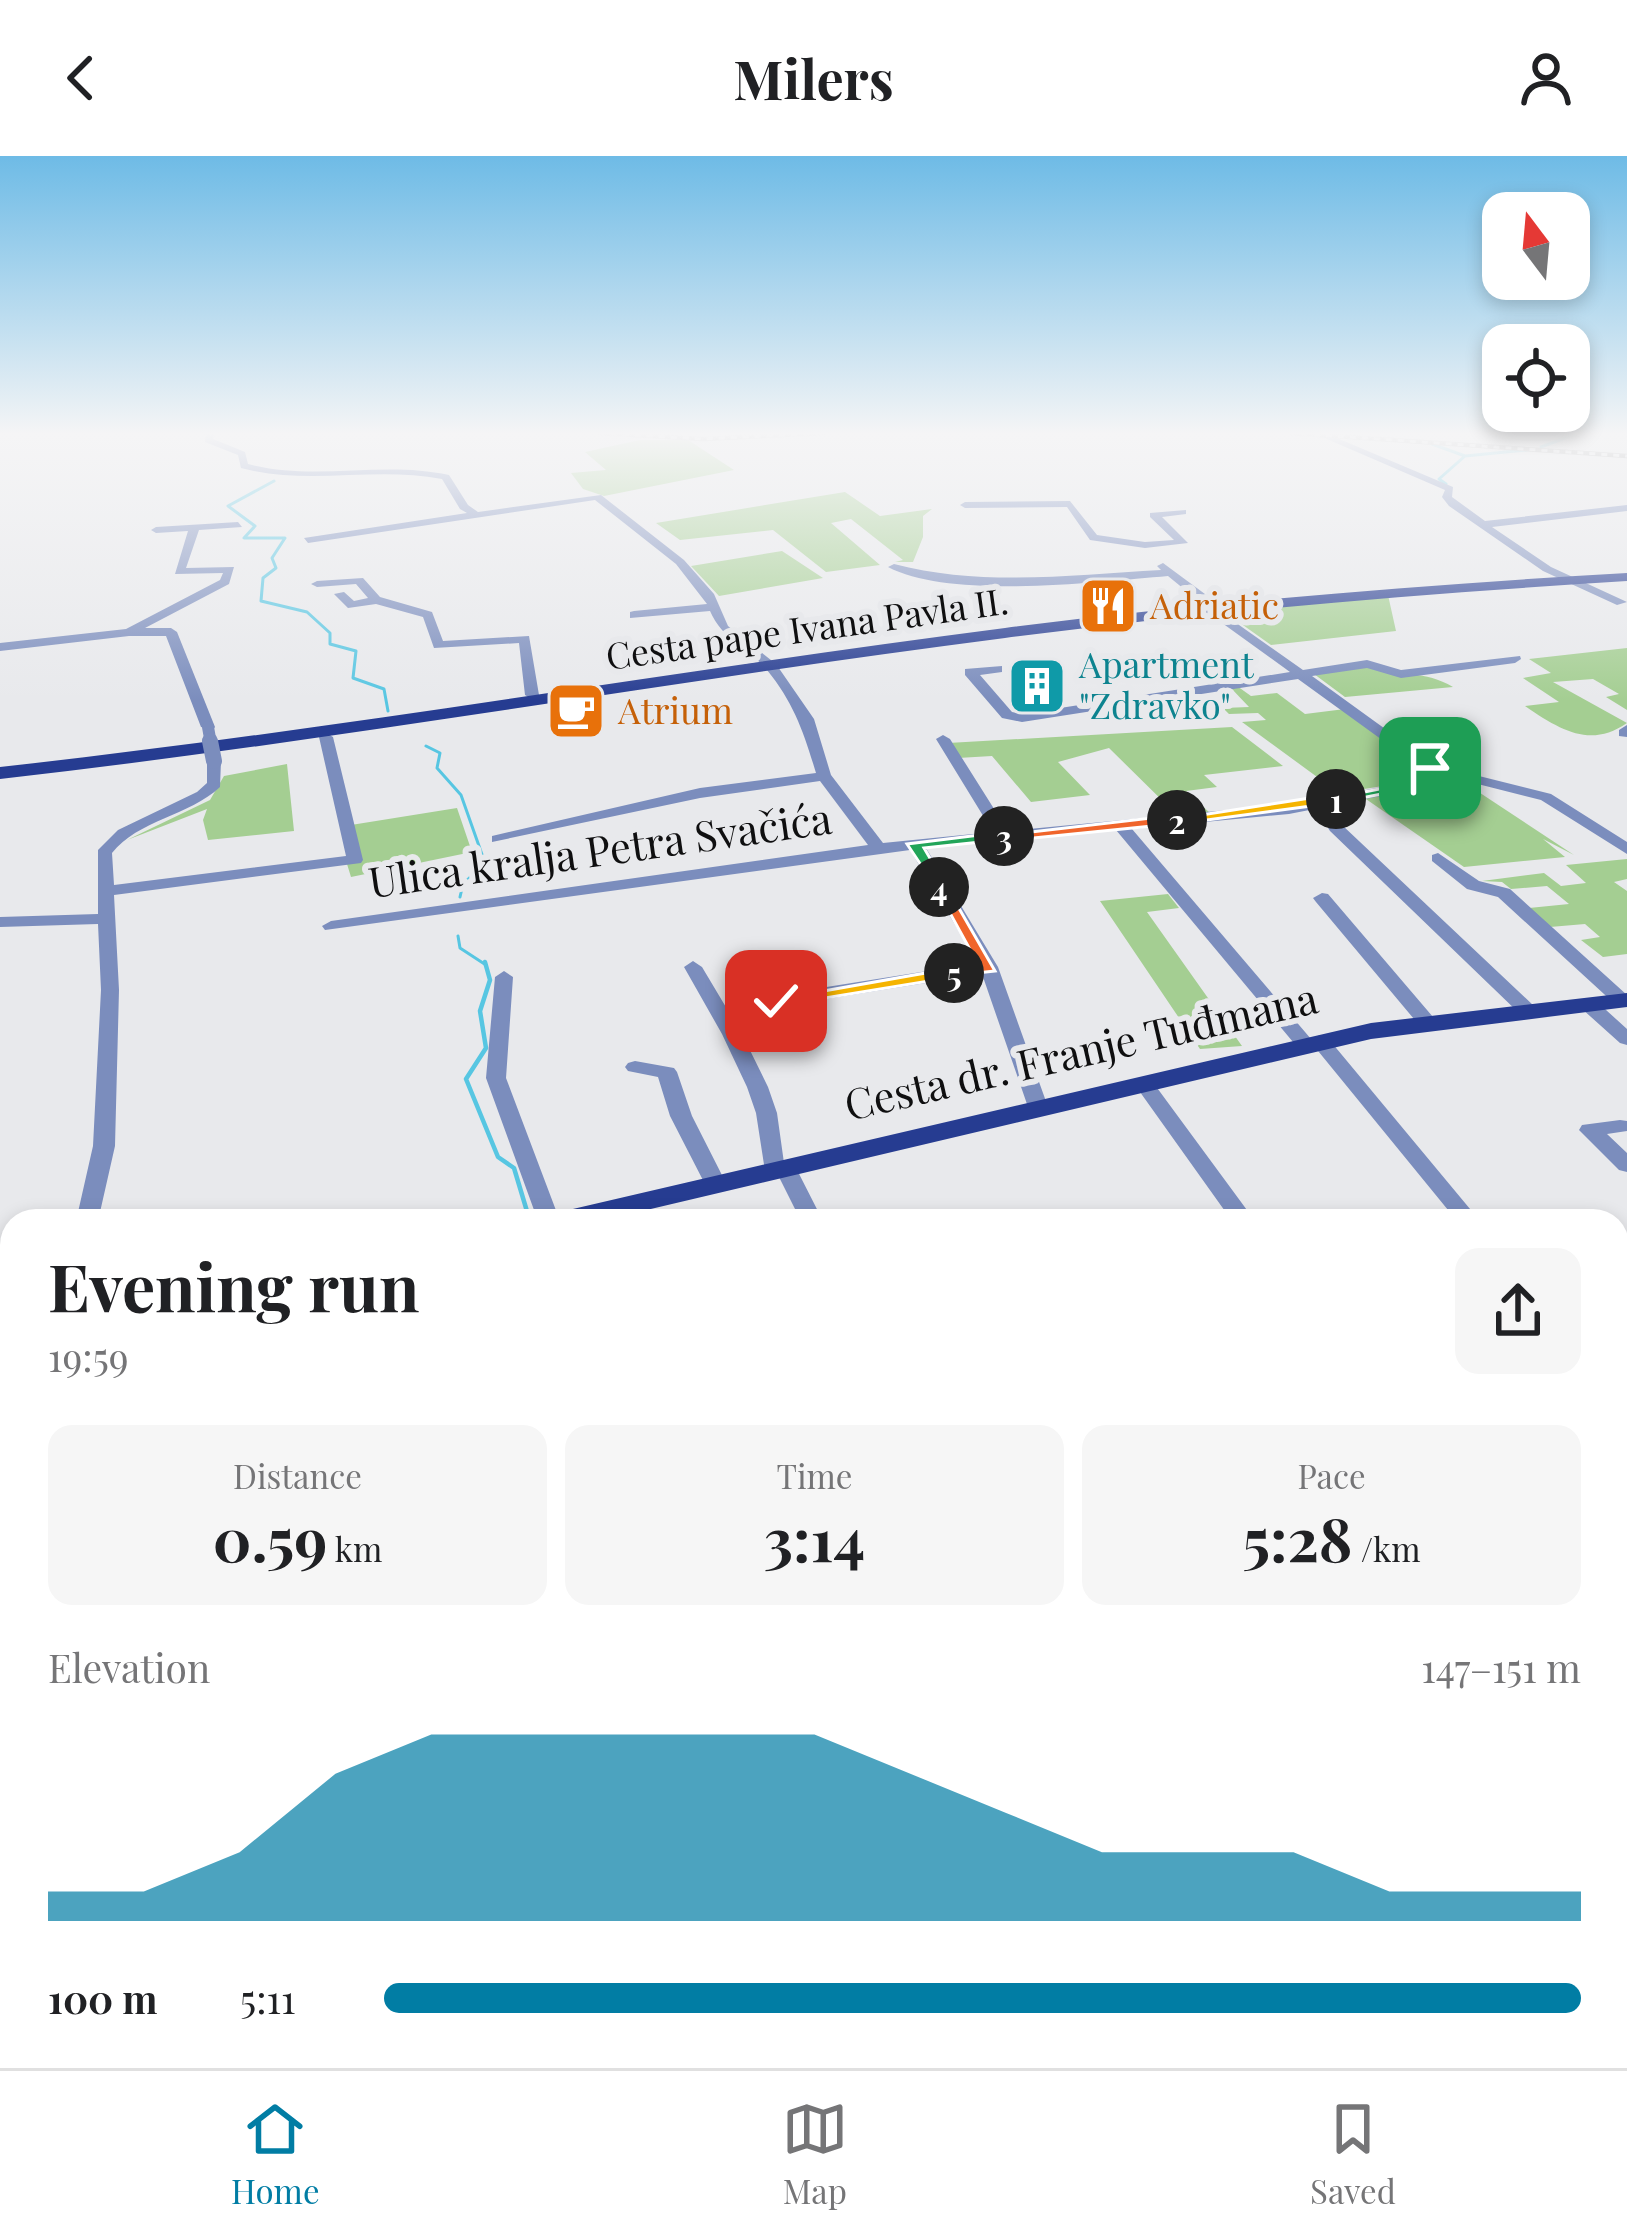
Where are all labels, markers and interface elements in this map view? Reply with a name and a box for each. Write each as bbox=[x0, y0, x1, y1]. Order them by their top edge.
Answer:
text: Milers bbox=[733, 42, 894, 114]
icon: back bbox=[48, 45, 114, 111]
icon: person bbox=[1513, 45, 1579, 111]
north arrow bbox=[1482, 192, 1590, 300]
map controls bbox=[1482, 192, 1590, 432]
button: locate bbox=[1482, 324, 1590, 432]
street label: Cesta pape Ivana Pavla II. bbox=[603, 575, 1011, 679]
restaurant icon: Adriatic bbox=[1077, 575, 1139, 637]
place label: Adriatic bbox=[1149, 580, 1279, 628]
place label: Apartment "Zdravko" bbox=[1078, 639, 1255, 728]
building icon: Apartment "Zdravko" bbox=[1006, 655, 1068, 717]
cafe icon: Atrium bbox=[545, 680, 607, 742]
place label: Atrium bbox=[617, 685, 733, 733]
pin bbox=[1379, 717, 1481, 819]
icon: arrive bbox=[1397, 735, 1463, 801]
pin: 1 bbox=[1306, 769, 1366, 829]
text: 1 bbox=[1330, 777, 1342, 821]
street label: Ulica kralja Petra Svačića bbox=[365, 789, 835, 909]
pin: 2 bbox=[1147, 790, 1207, 850]
text: 2 bbox=[1168, 798, 1186, 842]
pin: 3 bbox=[974, 806, 1034, 866]
text: 3 bbox=[996, 814, 1012, 858]
pin: 4 bbox=[909, 857, 969, 917]
text: 4 bbox=[930, 865, 948, 909]
pin: 5 bbox=[924, 943, 984, 1003]
pin bbox=[725, 950, 827, 1052]
text: 5 bbox=[946, 951, 962, 995]
icon: check bbox=[743, 968, 809, 1034]
street label: Cesta dr. Franje Tuđmana bbox=[839, 968, 1323, 1132]
text: Evening run bbox=[48, 1241, 420, 1329]
button: share bbox=[1455, 1248, 1581, 1374]
text: 19:59 bbox=[48, 1330, 129, 1382]
text: Distance bbox=[233, 1453, 362, 1497]
text: Time bbox=[776, 1453, 853, 1497]
text: Pace bbox=[1297, 1453, 1366, 1497]
text: 0.59 bbox=[213, 1497, 328, 1577]
text: 3:14 bbox=[764, 1497, 865, 1577]
text: 5:28 bbox=[1243, 1497, 1353, 1577]
text: km bbox=[328, 1526, 382, 1570]
text: /km bbox=[1353, 1526, 1420, 1570]
text: Elevation bbox=[48, 1641, 210, 1693]
text: 147–151 m bbox=[1421, 1641, 1581, 1693]
text: 100 m bbox=[48, 1972, 158, 2024]
text: 5:11 bbox=[240, 1972, 295, 2024]
tab: Home bbox=[231, 2096, 320, 2212]
tab: Map bbox=[782, 2096, 848, 2212]
tab: Saved bbox=[1310, 2096, 1396, 2212]

